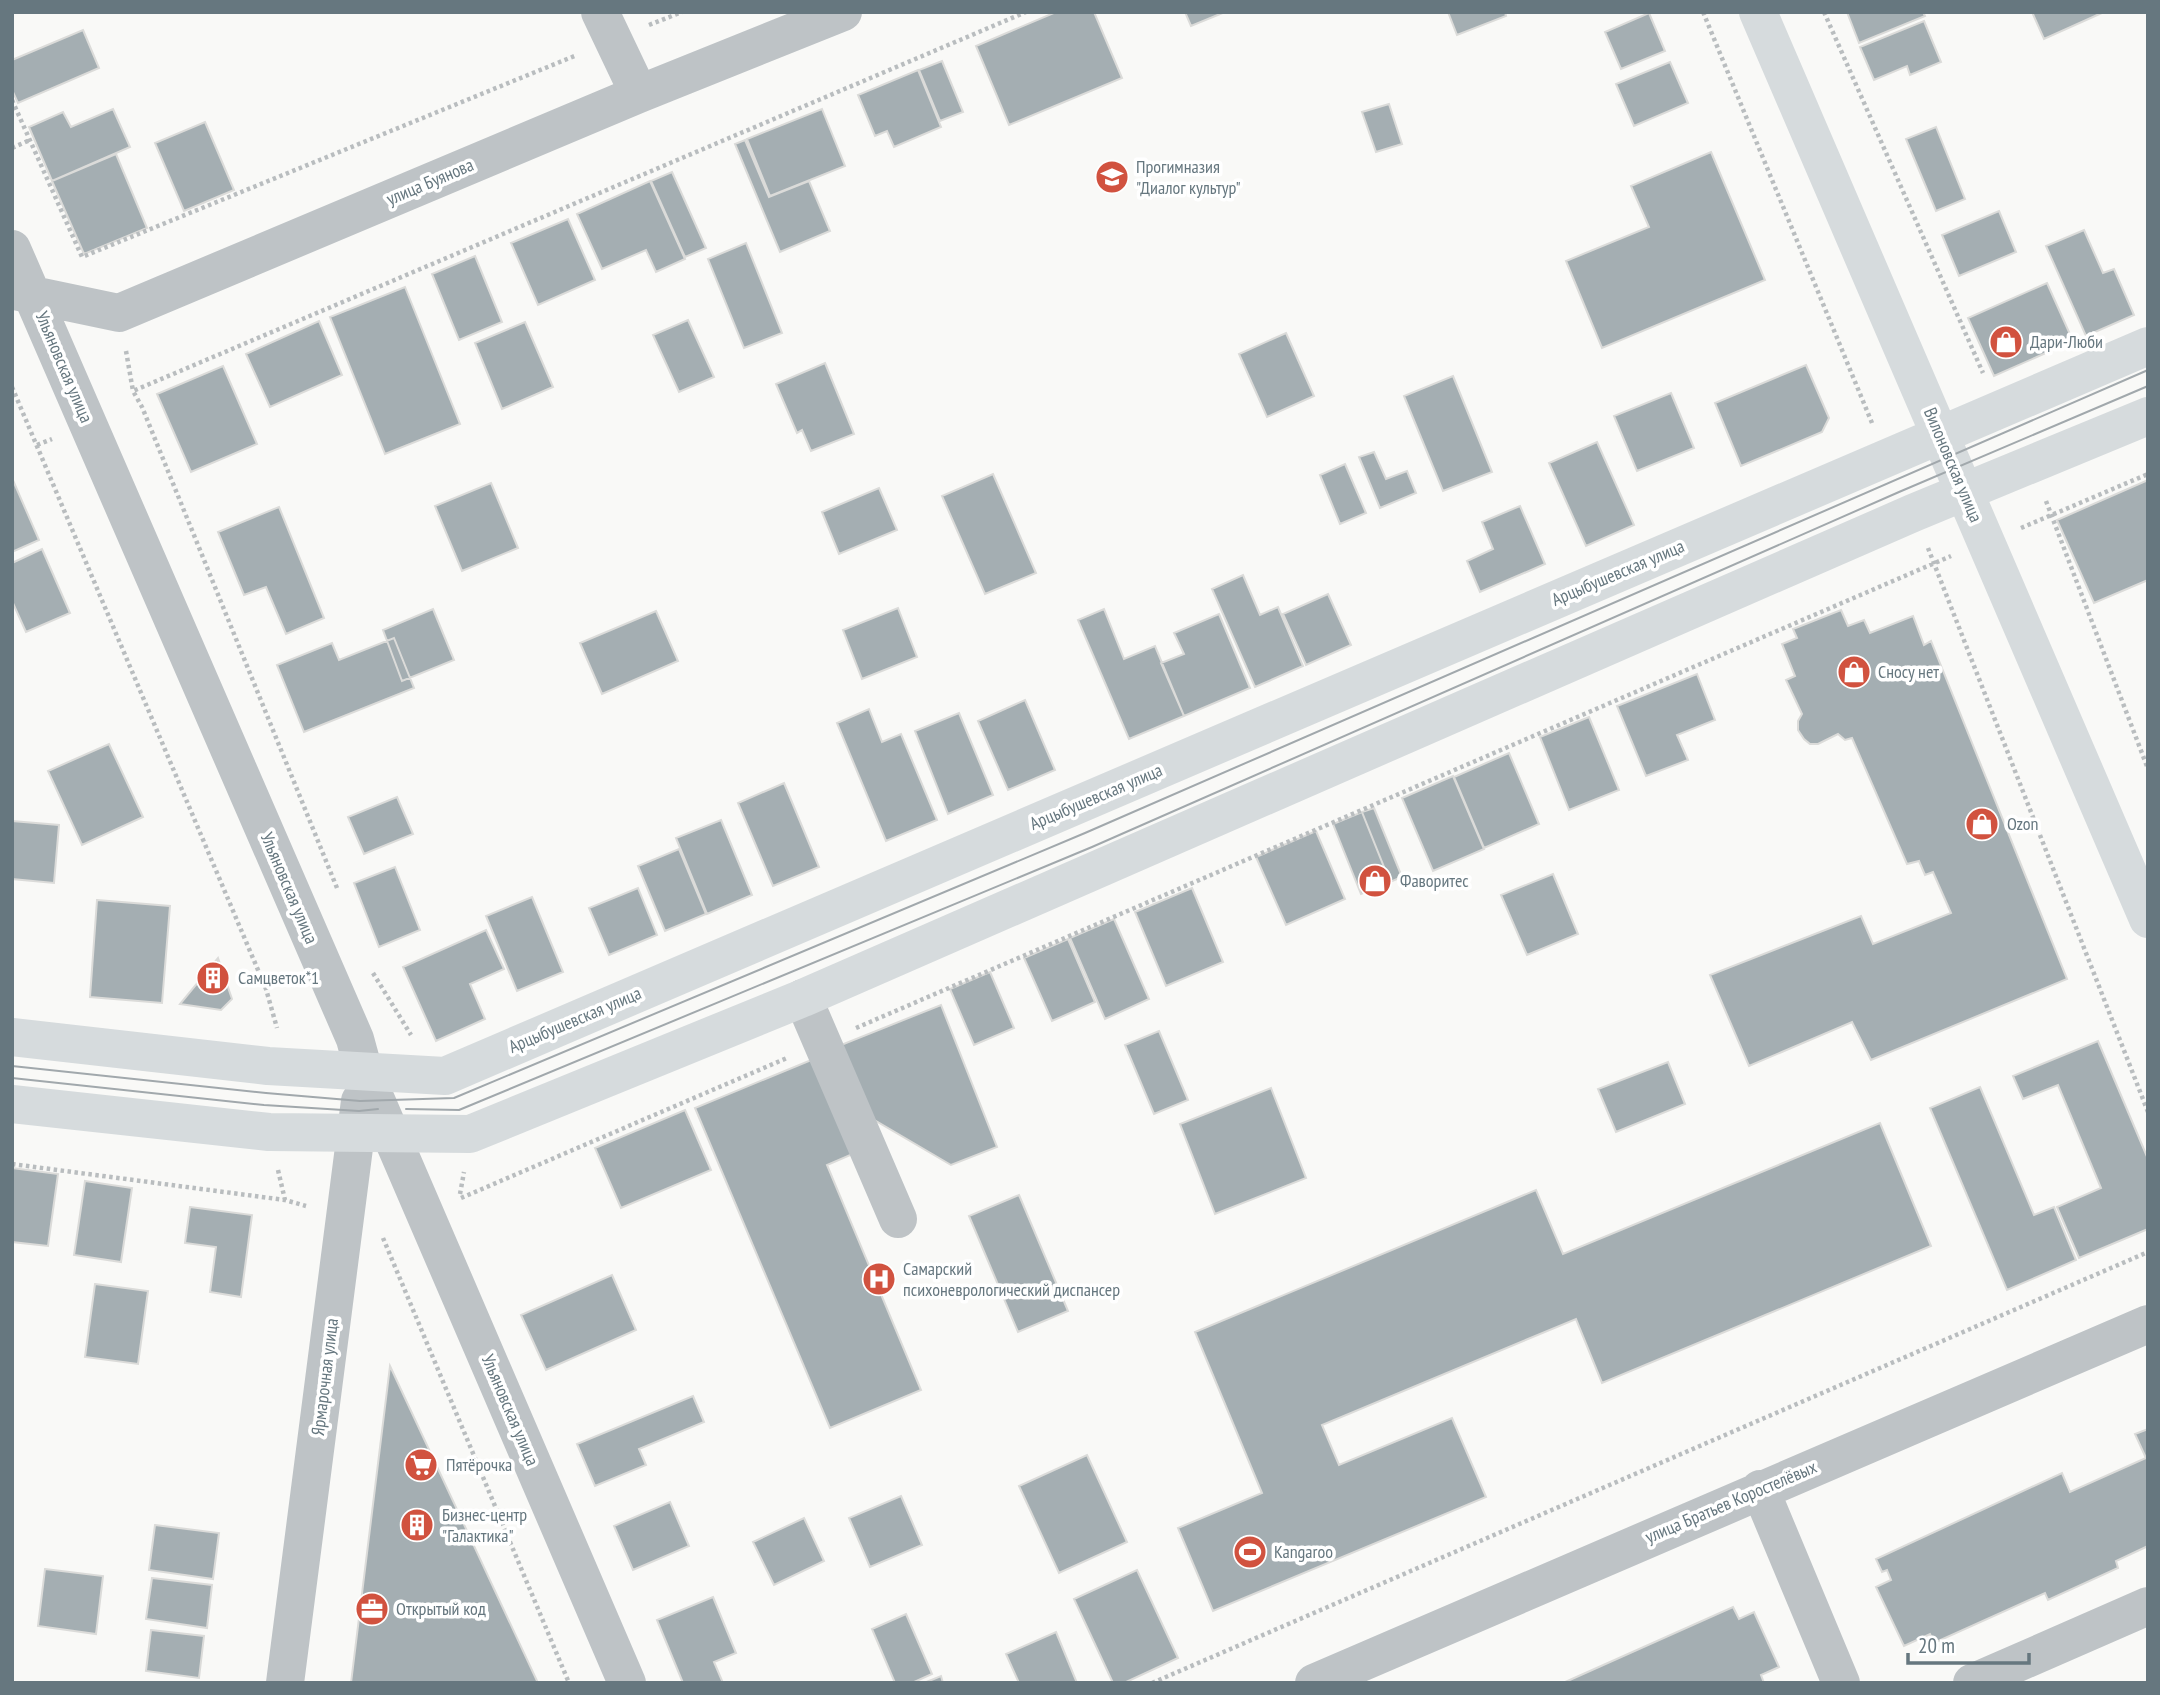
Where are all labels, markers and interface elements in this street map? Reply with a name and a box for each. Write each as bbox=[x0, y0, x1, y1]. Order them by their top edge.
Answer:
street label: улица Буянова bbox=[383, 153, 477, 210]
place label: Прогимназия "Диалог культур" bbox=[1136, 155, 1241, 199]
school or university icon: Прогимназия "Диалог культур" bbox=[1093, 158, 1131, 196]
street label: Ульяновская улица bbox=[31, 308, 98, 426]
shop icon: Дари-Люби bbox=[1987, 323, 2025, 361]
place label: Дари-Люби bbox=[2030, 330, 2103, 353]
street label: Вилоновская улица bbox=[1919, 404, 1988, 526]
street label: Арцыбушевская улица bbox=[1548, 534, 1688, 611]
shop icon: Сносу нет bbox=[1835, 653, 1873, 691]
place label: Сносу нет bbox=[1878, 660, 1939, 683]
street label: Арцыбушевская улица bbox=[1026, 758, 1166, 835]
shop icon: Ozon bbox=[1963, 805, 2001, 843]
place label: Ozon bbox=[2007, 812, 2039, 835]
street label: Ульяновская улица bbox=[256, 829, 323, 947]
shop icon: Фаворитес bbox=[1356, 862, 1394, 900]
place label: Фаворитес bbox=[1400, 869, 1469, 892]
building icon: Самцветок*1 bbox=[194, 959, 232, 997]
place label: Самцветок*1 bbox=[238, 966, 319, 989]
street label: Арцыбушевская улица bbox=[505, 981, 645, 1058]
place label: Самарский психоневрологический диспансер bbox=[903, 1257, 1120, 1301]
hospital icon: Самарский психоневрологический диспансер bbox=[860, 1260, 898, 1298]
street label: Ярмарочная улица bbox=[306, 1317, 343, 1437]
street label: Ульяновская улица bbox=[477, 1351, 544, 1469]
supermarket icon: Пятёрочка bbox=[402, 1446, 440, 1484]
place label: Пятёрочка bbox=[446, 1453, 512, 1476]
street label: улица Братьев Коростелёвых bbox=[1642, 1455, 1821, 1548]
place label: Бизнес-центр "Галактика" bbox=[442, 1503, 527, 1547]
building icon: Бизнес-центр "Галактика" bbox=[398, 1506, 436, 1544]
sports icon: Kangaroo bbox=[1231, 1533, 1269, 1571]
place label: Kangaroo bbox=[1274, 1540, 1333, 1563]
office icon: Открытый код bbox=[353, 1590, 391, 1628]
place label: Открытый код bbox=[396, 1597, 486, 1620]
scale bar bbox=[1908, 1622, 2029, 1666]
text: 20 m bbox=[1918, 1632, 1955, 1659]

